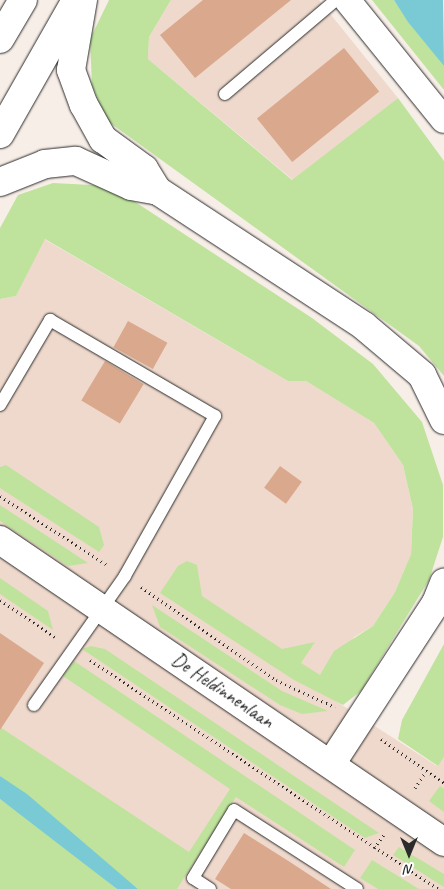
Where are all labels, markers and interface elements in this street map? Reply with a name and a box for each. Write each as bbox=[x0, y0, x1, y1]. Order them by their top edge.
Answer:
street label: De Heldinnenlaan bbox=[167, 647, 279, 733]
north arrow bbox=[384, 829, 434, 879]
text: N bbox=[405, 861, 413, 878]

